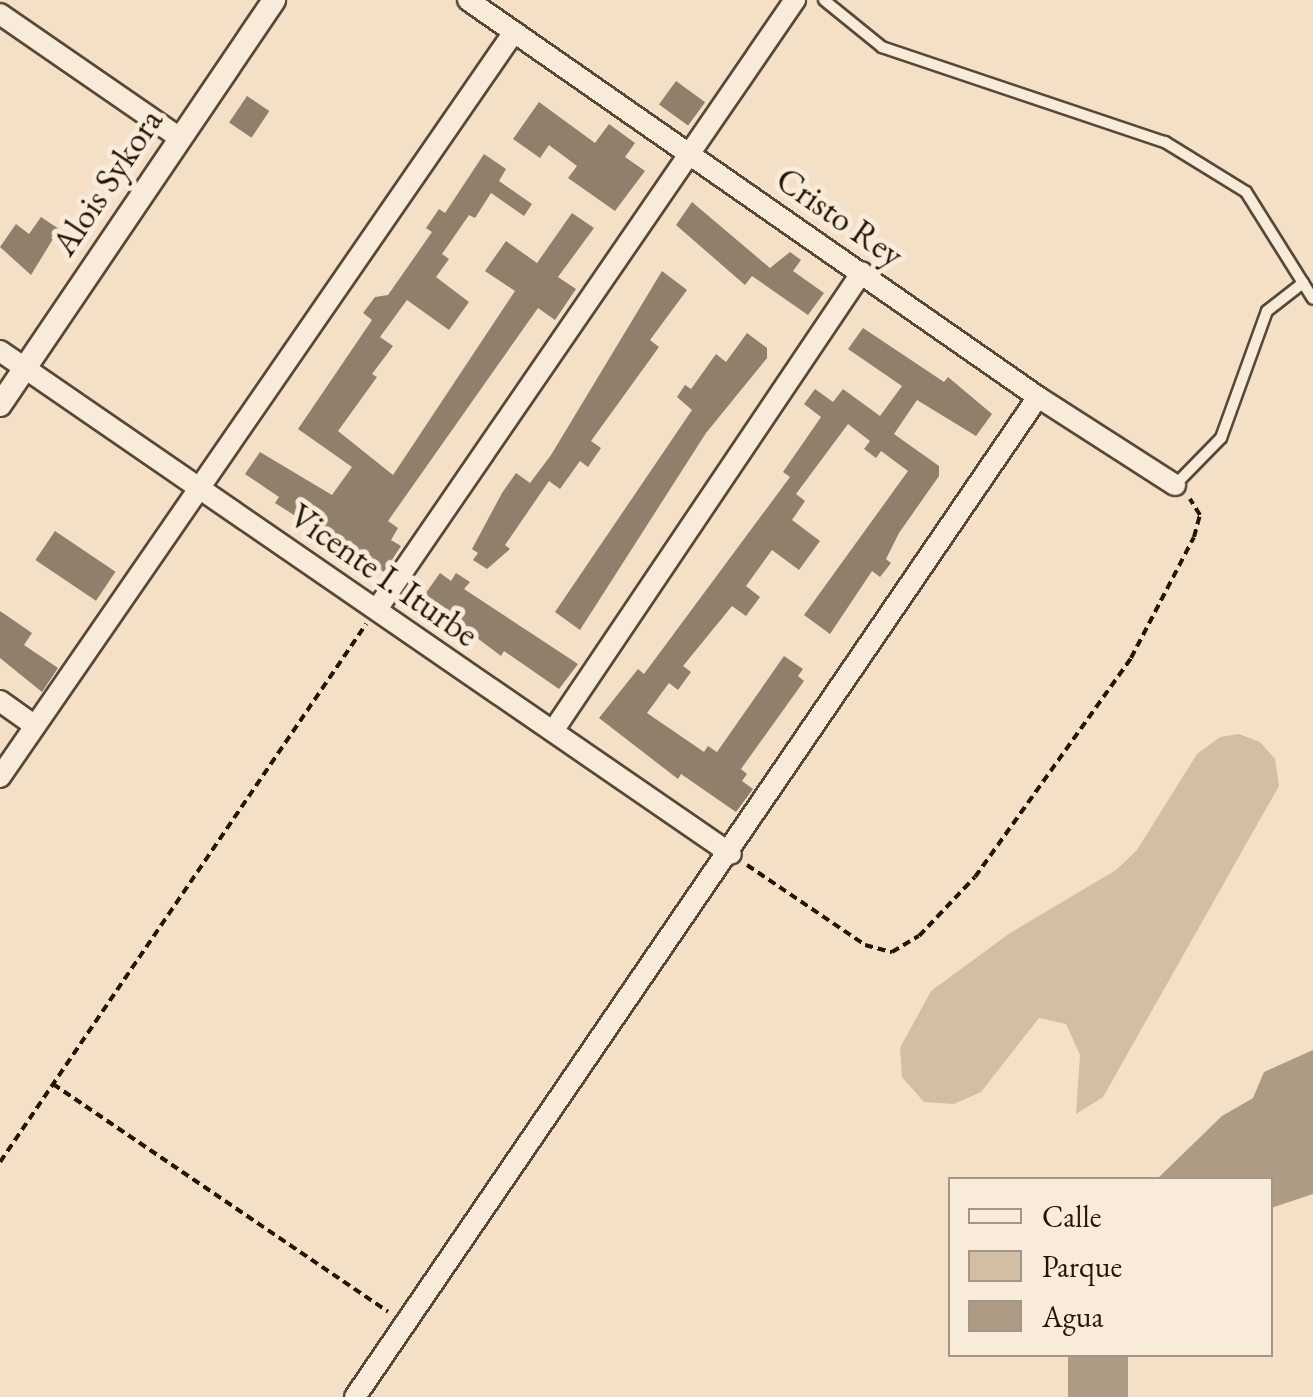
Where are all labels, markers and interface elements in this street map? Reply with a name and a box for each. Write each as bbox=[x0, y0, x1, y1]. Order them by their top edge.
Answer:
street label: Alois Sykora bbox=[43, 101, 171, 263]
street label: Cristo Rey bbox=[768, 158, 912, 276]
street label: Vicente I. Iturbe bbox=[282, 495, 486, 655]
legend bbox=[948, 1177, 1273, 1357]
text: Calle bbox=[1042, 1197, 1101, 1236]
text: Parque bbox=[1042, 1247, 1122, 1286]
text: Agua bbox=[1042, 1297, 1104, 1336]

